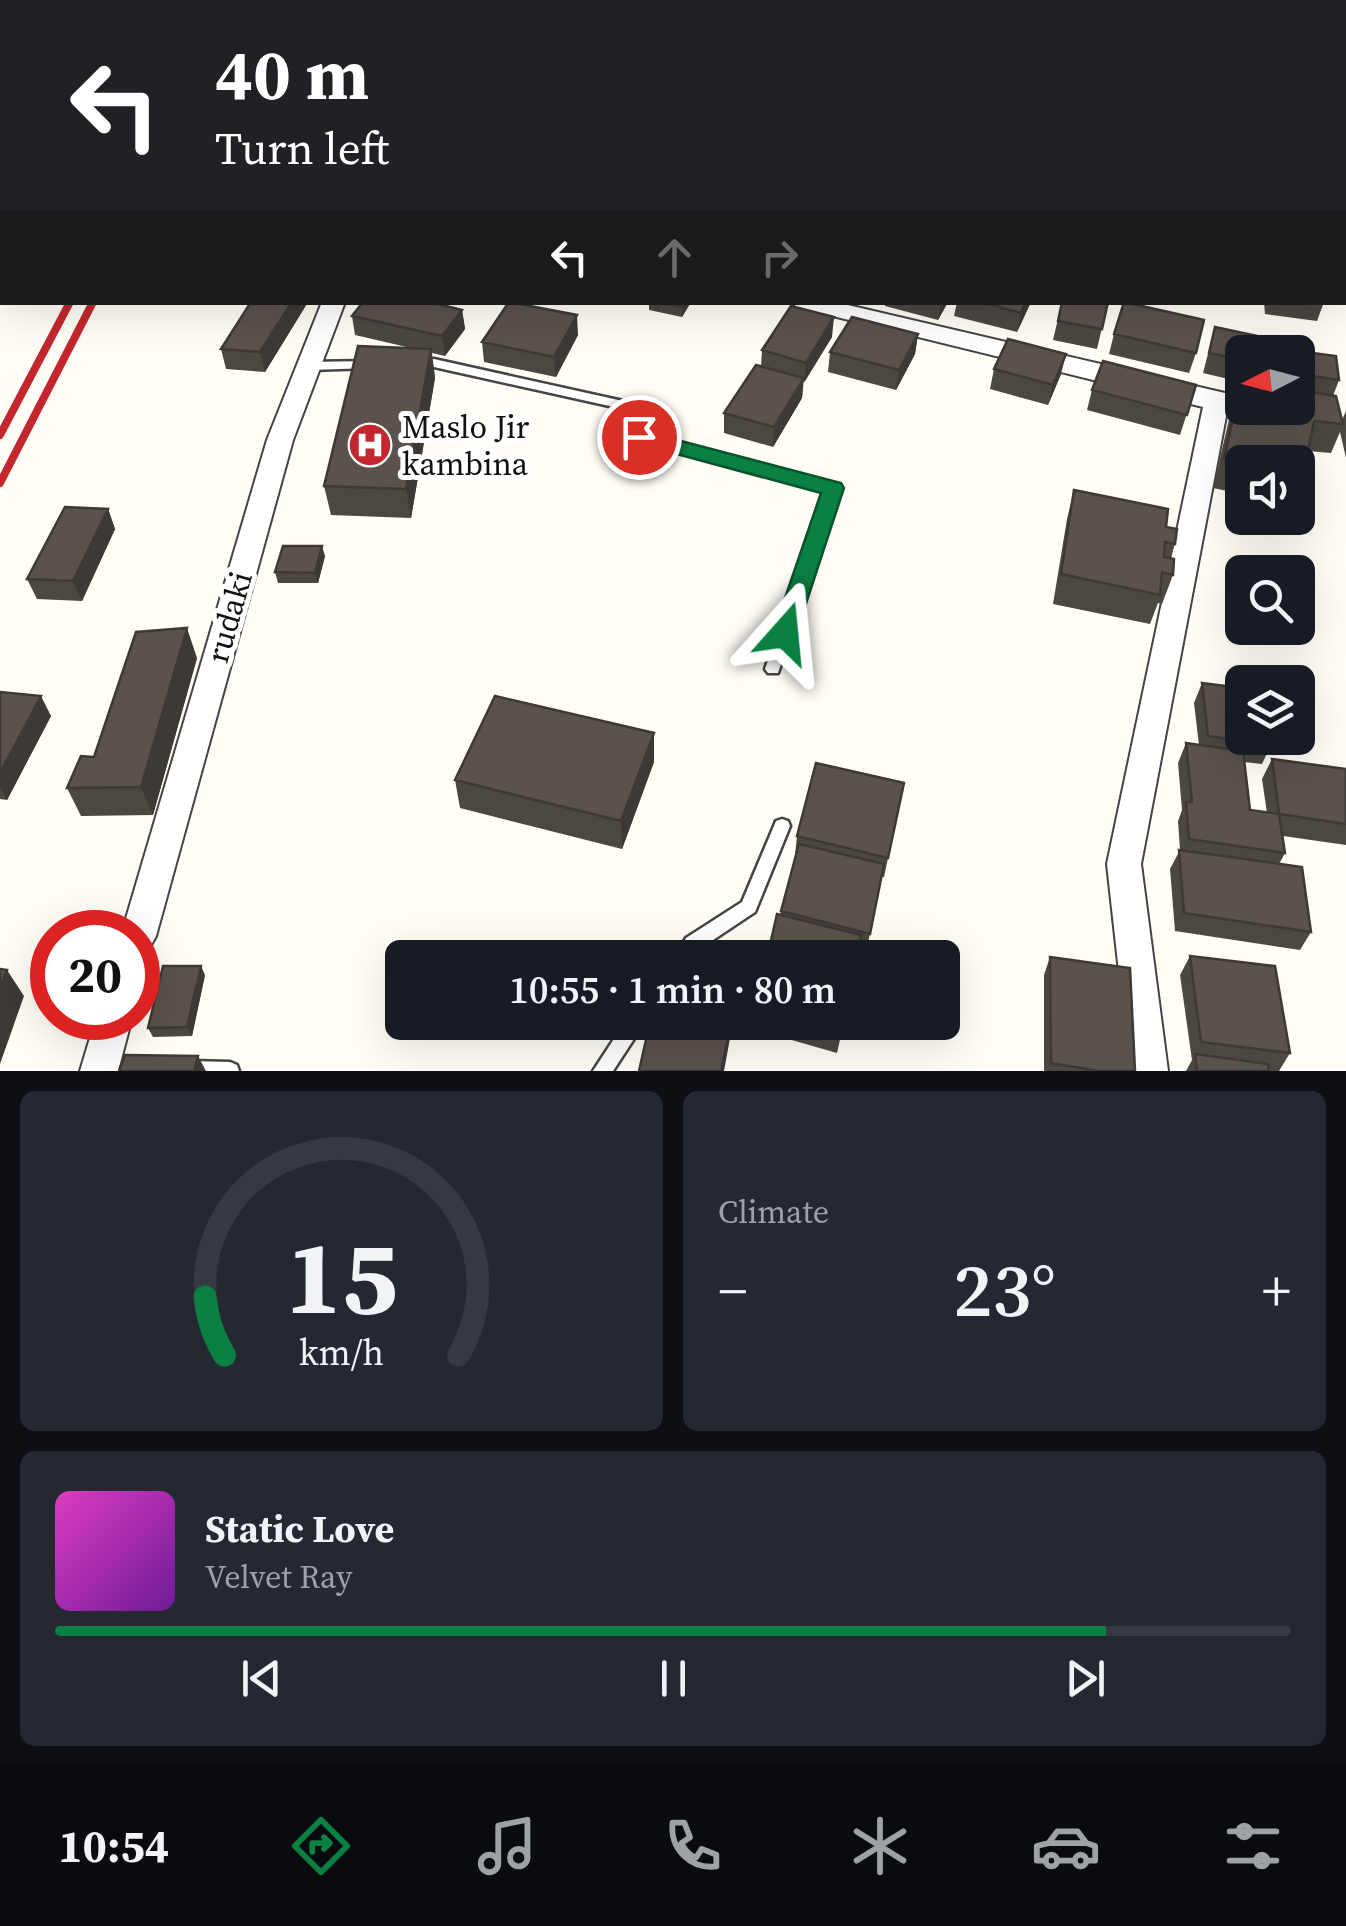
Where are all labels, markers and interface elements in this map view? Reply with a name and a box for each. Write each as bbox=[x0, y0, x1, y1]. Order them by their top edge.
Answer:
text: 40 m bbox=[215, 26, 369, 122]
icon: left bbox=[50, 40, 180, 170]
text: Turn left bbox=[215, 117, 389, 179]
icon: left bbox=[542, 230, 597, 285]
icon: ahead bbox=[647, 230, 702, 285]
icon: right bbox=[752, 230, 807, 285]
north arrow bbox=[1225, 335, 1315, 425]
map controls bbox=[1225, 335, 1315, 755]
pin bbox=[597, 395, 682, 480]
place label: Maslo Jir kambina bbox=[402, 405, 530, 486]
icon: arrive bbox=[612, 410, 667, 465]
hospital icon: Maslo Jir kambina bbox=[347, 422, 393, 468]
button: sound bbox=[1225, 445, 1315, 535]
button: search bbox=[1225, 555, 1315, 645]
street label: rudaki bbox=[195, 566, 263, 668]
position arrow bbox=[733, 581, 837, 685]
button: layers bbox=[1225, 665, 1315, 755]
speed limit sign: 20 bbox=[30, 910, 160, 1040]
text: 10:55 · 1 min · 80 m bbox=[509, 964, 836, 1016]
text: Climate bbox=[718, 1190, 829, 1234]
text: 15 bbox=[285, 1205, 398, 1348]
text: 23° bbox=[953, 1238, 1056, 1341]
text: − bbox=[718, 1253, 747, 1328]
text: + bbox=[1262, 1253, 1291, 1328]
text: km/h bbox=[299, 1328, 384, 1377]
text: Static Love bbox=[205, 1503, 394, 1555]
text: Velvet Ray bbox=[205, 1555, 352, 1599]
icon: previous bbox=[234, 1651, 289, 1706]
icon: pause bbox=[646, 1651, 701, 1706]
icon: next bbox=[1058, 1651, 1113, 1706]
icon: directions bbox=[286, 1811, 356, 1881]
icon: music bbox=[472, 1811, 542, 1881]
icon: phone bbox=[658, 1811, 728, 1881]
icon: climate bbox=[845, 1811, 915, 1881]
icon: car bbox=[1031, 1811, 1101, 1881]
icon: filters bbox=[1218, 1811, 1288, 1881]
text: 10:54 bbox=[58, 1815, 169, 1877]

